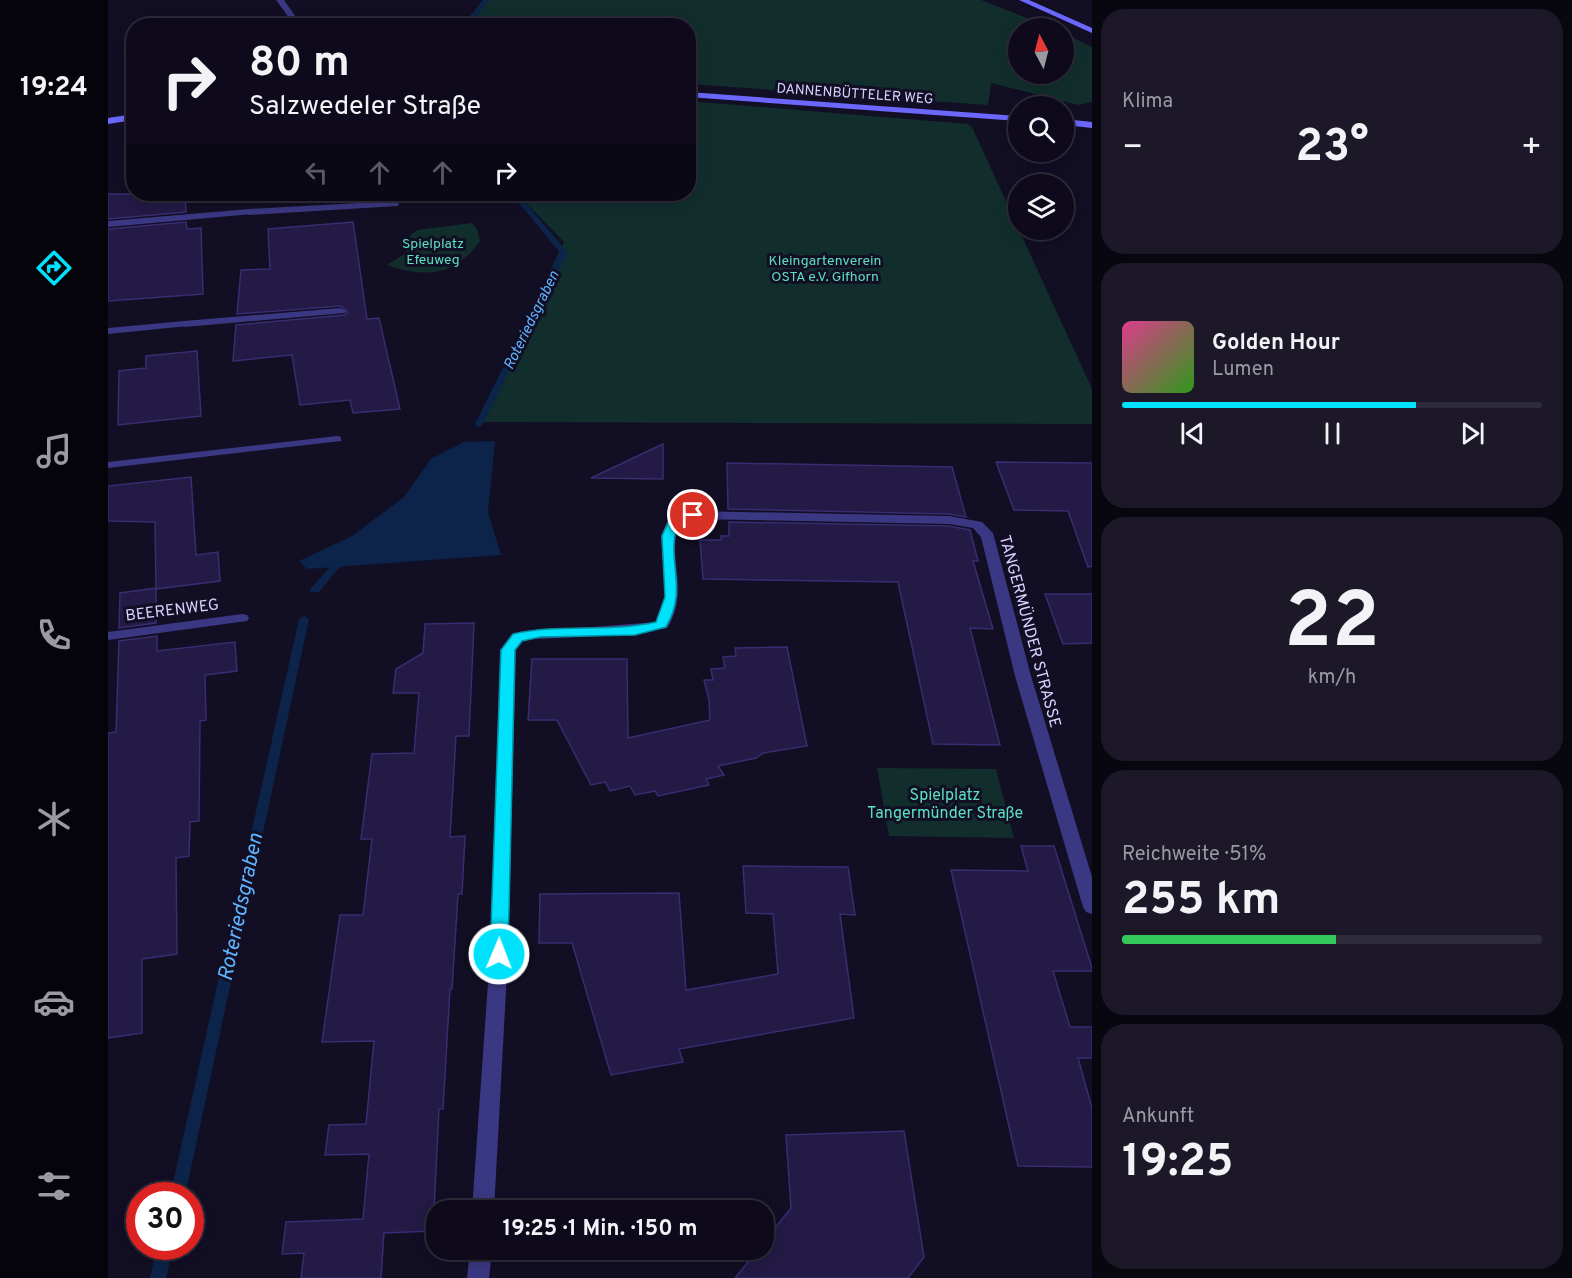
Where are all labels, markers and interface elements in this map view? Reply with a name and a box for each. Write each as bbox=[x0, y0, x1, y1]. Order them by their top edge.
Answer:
north arrow bbox=[1008, 18, 1074, 84]
map controls bbox=[1008, 18, 1074, 240]
text: 80 m bbox=[249, 38, 350, 91]
icon: right bbox=[150, 42, 228, 120]
text: 19:24 bbox=[20, 71, 88, 105]
street label: DANNENBÜTTELER WEG bbox=[776, 80, 934, 108]
text: Klima bbox=[1122, 89, 1173, 115]
text: Salzwedeler Straße bbox=[249, 90, 481, 124]
button: search bbox=[1008, 96, 1074, 162]
text: 23° bbox=[1295, 120, 1369, 177]
text: − bbox=[1122, 128, 1143, 170]
text: + bbox=[1521, 128, 1542, 170]
icon: left bbox=[300, 156, 333, 189]
icon: ahead bbox=[363, 156, 396, 189]
icon: ahead bbox=[426, 156, 459, 189]
icon: right bbox=[489, 156, 522, 189]
button: layers bbox=[1008, 174, 1074, 240]
park label: Spielplatz Efeuweg bbox=[402, 236, 464, 269]
icon: directions bbox=[33, 247, 75, 289]
park label: Kleingartenverein OSTA e.V. Gifhorn bbox=[769, 253, 881, 286]
water label: Roteriedsgraben bbox=[500, 268, 564, 373]
text: Golden Hour bbox=[1212, 330, 1340, 357]
text: Lumen bbox=[1212, 357, 1274, 383]
icon: previous bbox=[1176, 417, 1209, 450]
icon: pause bbox=[1316, 417, 1349, 450]
icon: next bbox=[1456, 417, 1489, 450]
icon: music bbox=[33, 430, 75, 472]
pin bbox=[667, 489, 718, 540]
icon: arrive bbox=[676, 498, 709, 531]
street label: TANGERMÜNDER STRASSE bbox=[994, 533, 1066, 730]
text: 22 bbox=[1284, 576, 1380, 675]
street label: BEERENWEG bbox=[124, 595, 220, 627]
icon: phone bbox=[33, 614, 75, 656]
text: km/h bbox=[1308, 665, 1356, 691]
park label: Spielplatz Tangermünder Straße bbox=[867, 786, 1023, 824]
icon: climate bbox=[33, 798, 75, 840]
water label: Roteriedsgraben bbox=[213, 830, 270, 984]
text: Reichweite · 51% bbox=[1122, 842, 1266, 868]
text: 255 km bbox=[1122, 873, 1280, 930]
position arrow bbox=[467, 922, 531, 986]
icon: car bbox=[33, 981, 75, 1023]
text: Ankunft bbox=[1122, 1104, 1194, 1130]
text: 19:25 bbox=[1122, 1135, 1234, 1192]
icon: filters bbox=[33, 1165, 75, 1207]
speed limit sign: 30 bbox=[126, 1182, 204, 1260]
text: 19:25 · 1 Min. · 150 m bbox=[503, 1216, 697, 1243]

